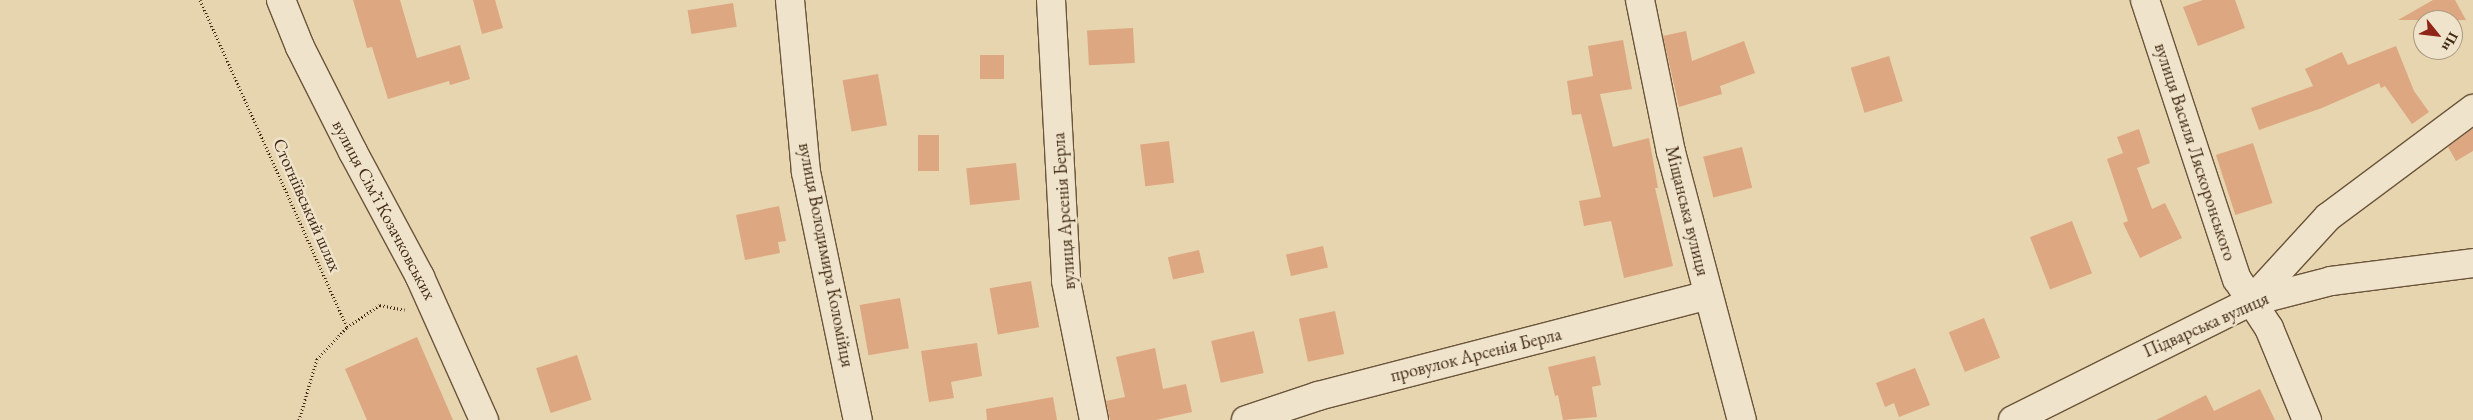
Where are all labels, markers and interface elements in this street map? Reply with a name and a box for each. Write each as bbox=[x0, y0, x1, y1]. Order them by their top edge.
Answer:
north arrow bbox=[2413, 10, 2463, 60]
text: Пн bbox=[2438, 29, 2463, 55]
street label: вулиця Василя Ляскоронського bbox=[2150, 40, 2240, 264]
street label: вулиця Сімʼї Козачковських bbox=[327, 116, 441, 304]
street label: вулиця Арсенія Берла bbox=[1048, 132, 1080, 290]
street label: Стогніївський шлях bbox=[268, 135, 346, 275]
street label: вулиця Володимира Коломійця bbox=[794, 141, 858, 369]
street label: Міщанська вулиця bbox=[1660, 144, 1714, 278]
street label: Підварська вулиця bbox=[2140, 288, 2272, 362]
street label: провулок Арсенія Берла bbox=[1388, 323, 1564, 387]

